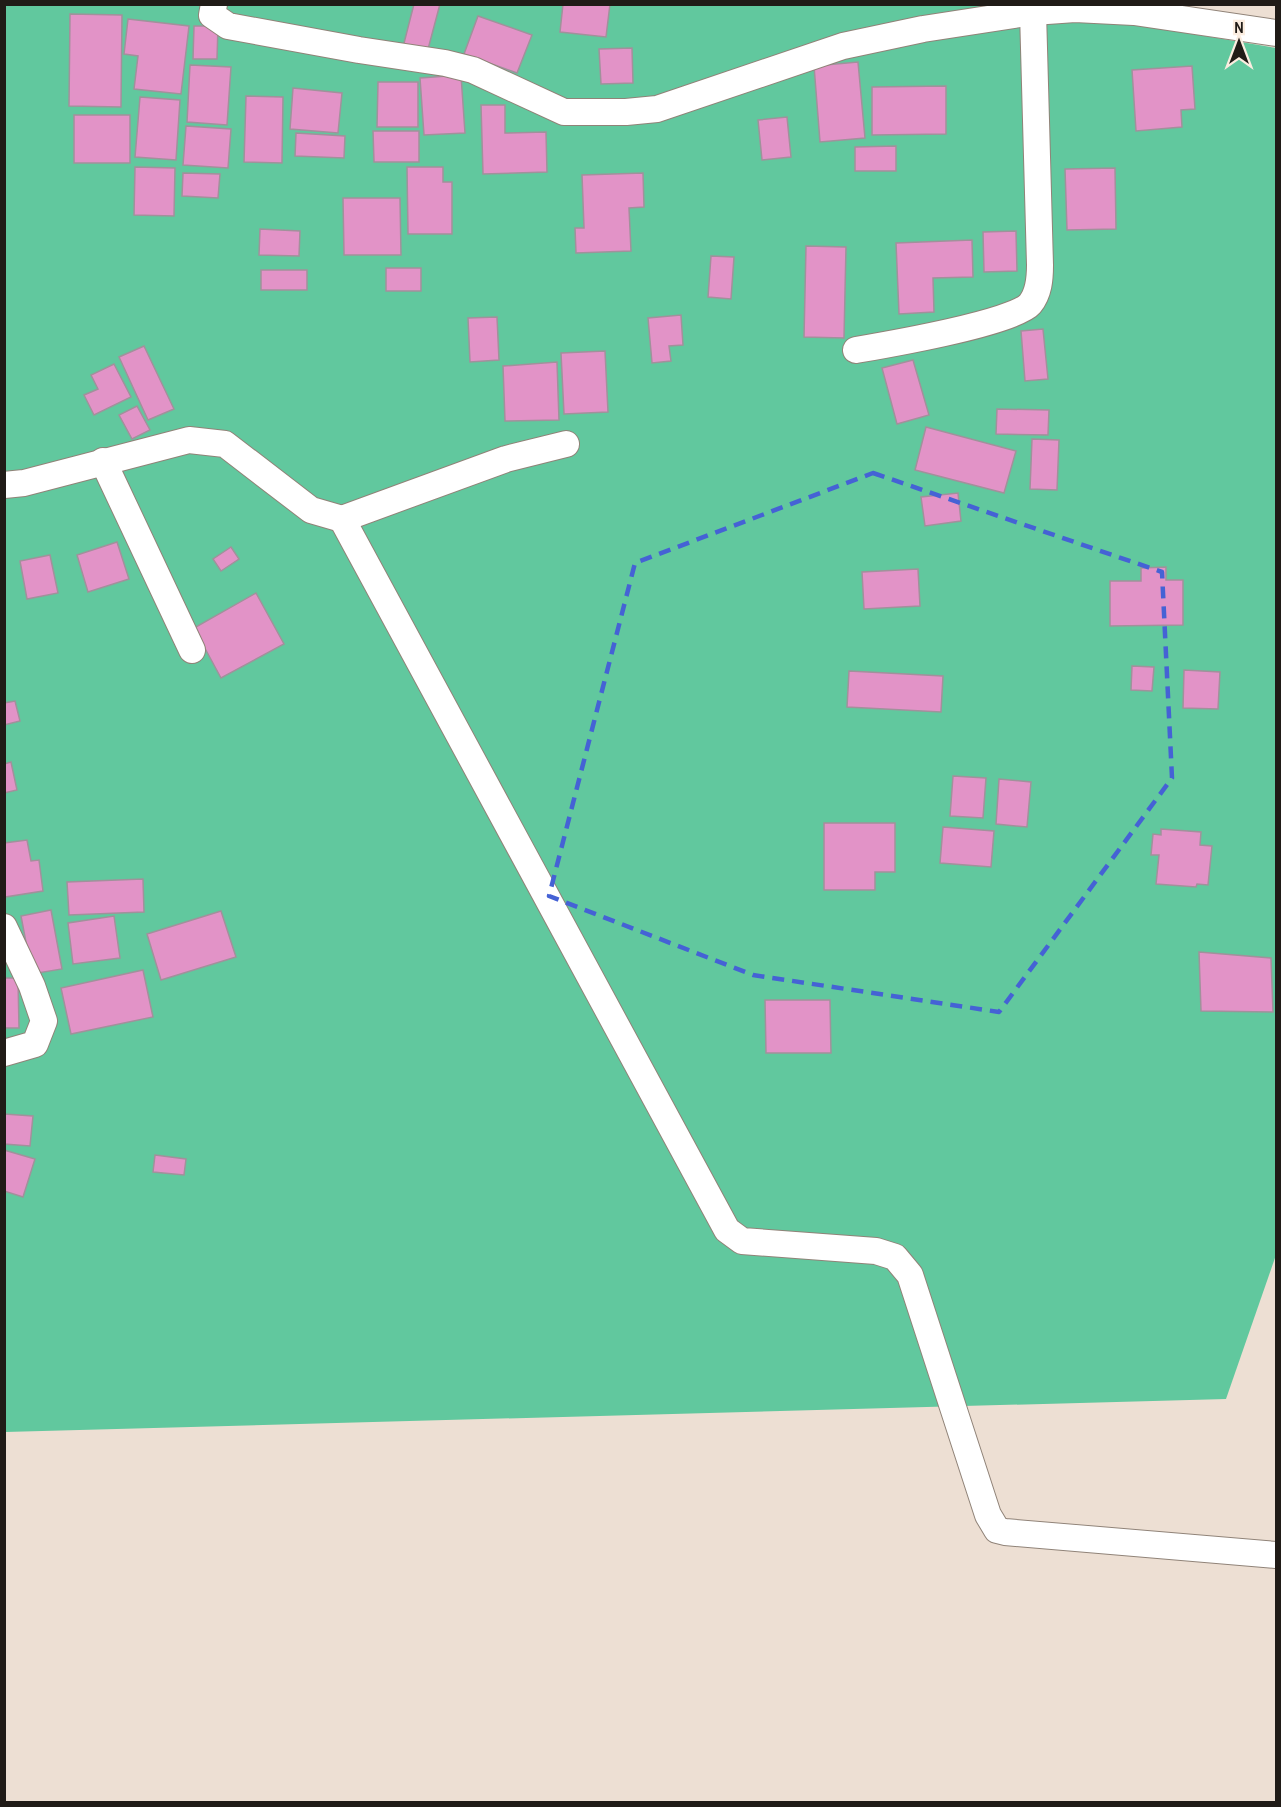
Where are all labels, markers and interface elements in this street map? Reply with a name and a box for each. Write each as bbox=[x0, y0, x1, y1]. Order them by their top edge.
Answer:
north arrow bbox=[1209, 12, 1269, 72]
text: N bbox=[1234, 16, 1244, 38]

